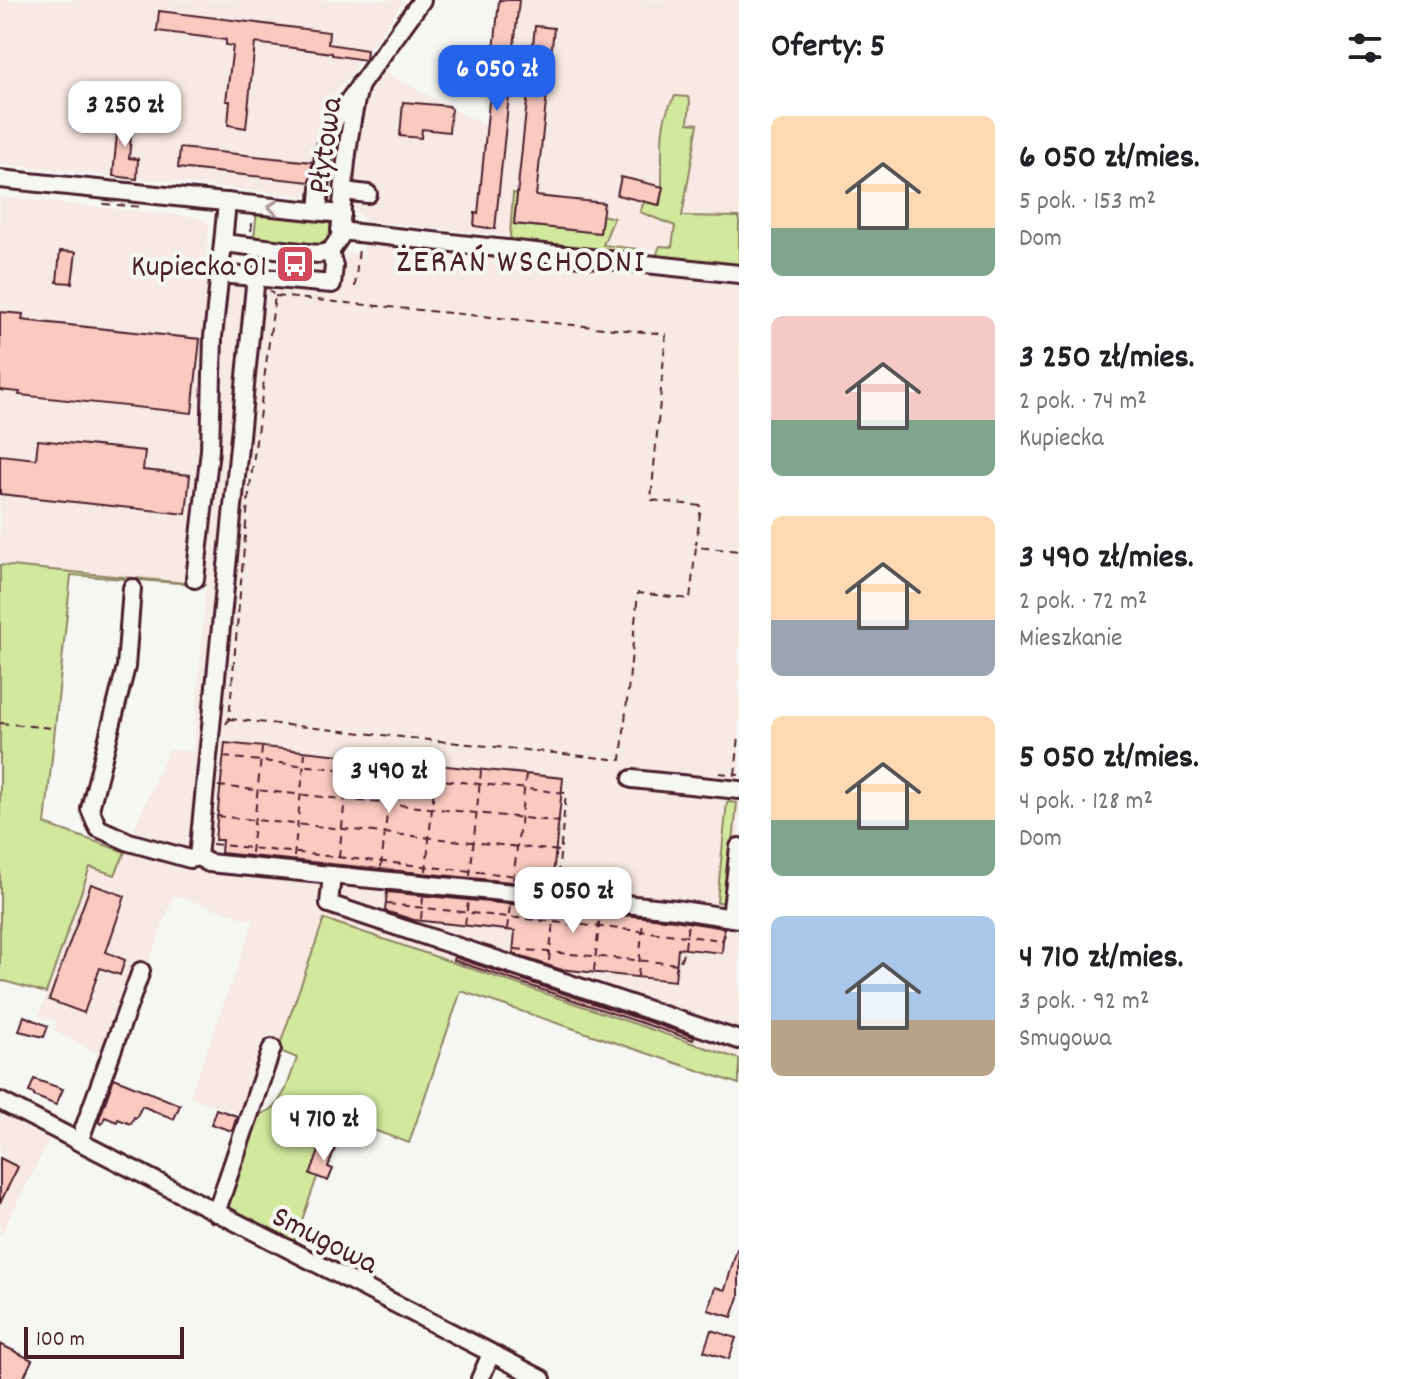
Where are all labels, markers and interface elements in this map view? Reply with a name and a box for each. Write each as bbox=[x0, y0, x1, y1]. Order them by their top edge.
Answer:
text: Oferty: 5 bbox=[771, 24, 886, 73]
icon: filters bbox=[1343, 26, 1387, 70]
pin: 6 050 zł bbox=[414, 45, 580, 113]
text: 6 050 zł bbox=[456, 52, 538, 89]
pin: 3 250 zł bbox=[42, 81, 208, 149]
text: 3 250 zł bbox=[86, 88, 164, 125]
street label: Płytowa bbox=[298, 93, 358, 197]
text: 6 050 zł/mies. bbox=[1019, 135, 1200, 184]
icon: home bbox=[835, 148, 931, 244]
text: 5 pok. · 153 m² bbox=[1019, 184, 1156, 221]
one-way arrow bbox=[266, 198, 279, 215]
text: Dom bbox=[1019, 221, 1062, 258]
district label: ŻERAŃ WSCHODNI bbox=[396, 240, 646, 289]
bus stop icon: Kupiecka 01 bbox=[274, 243, 316, 285]
place label: Kupiecka 01 bbox=[131, 246, 267, 292]
text: 3 250 zł/mies. bbox=[1019, 335, 1195, 384]
icon: home bbox=[835, 348, 931, 444]
text: 2 pok. · 74 m² bbox=[1019, 384, 1147, 421]
text: Kupiecka bbox=[1019, 421, 1104, 458]
text: 3 490 zł/mies. bbox=[1019, 535, 1194, 584]
icon: home bbox=[835, 548, 931, 644]
text: 2 pok. · 72 m² bbox=[1019, 584, 1147, 621]
text: Mieszkanie bbox=[1019, 621, 1122, 658]
text: 5 050 zł/mies. bbox=[1019, 735, 1199, 784]
pin: 3 490 zł bbox=[306, 747, 472, 815]
icon: home bbox=[835, 748, 931, 844]
text: 3 490 zł bbox=[351, 754, 427, 791]
text: 4 pok. · 128 m² bbox=[1019, 784, 1153, 821]
text: Dom bbox=[1019, 821, 1062, 858]
pin: 5 050 zł bbox=[490, 867, 656, 935]
text: 5 050 zł bbox=[533, 874, 613, 911]
text: 4 710 zł/mies. bbox=[1019, 935, 1183, 984]
icon: home bbox=[835, 948, 931, 1044]
text: 3 pok. · 92 m² bbox=[1019, 984, 1149, 1021]
text: Smugowa bbox=[1019, 1021, 1111, 1058]
pin: 4 710 zł bbox=[241, 1095, 407, 1163]
text: 4 710 zł bbox=[290, 1102, 358, 1139]
street label: Smugowa bbox=[263, 1196, 386, 1289]
scale bar bbox=[24, 1323, 184, 1359]
text: 100 m bbox=[36, 1325, 85, 1356]

